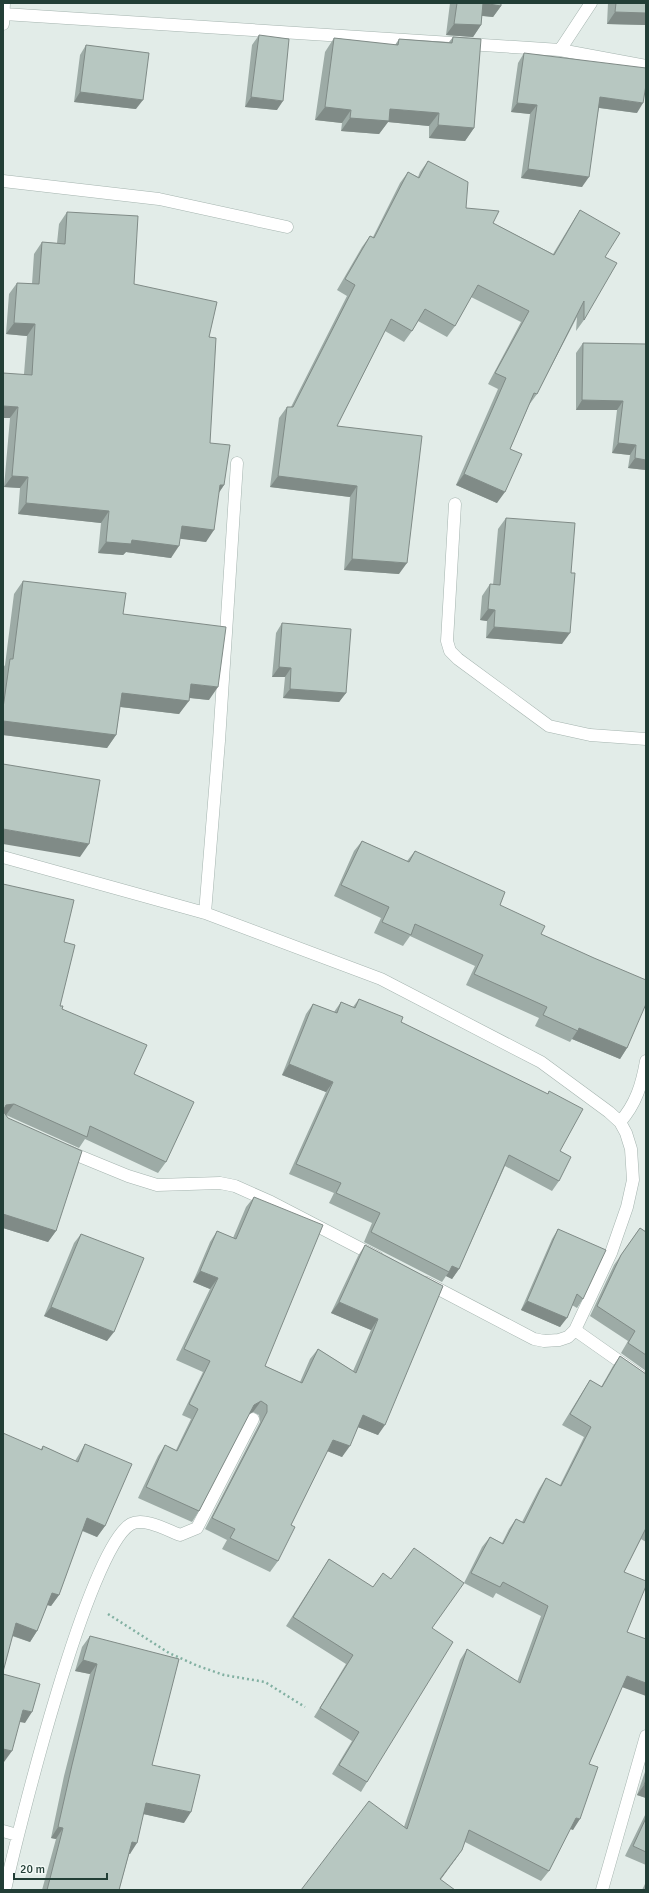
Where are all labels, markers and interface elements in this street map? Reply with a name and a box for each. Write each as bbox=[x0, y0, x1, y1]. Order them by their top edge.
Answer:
scale bar bbox=[14, 1855, 107, 1881]
text: 20 m bbox=[20, 1862, 45, 1877]

